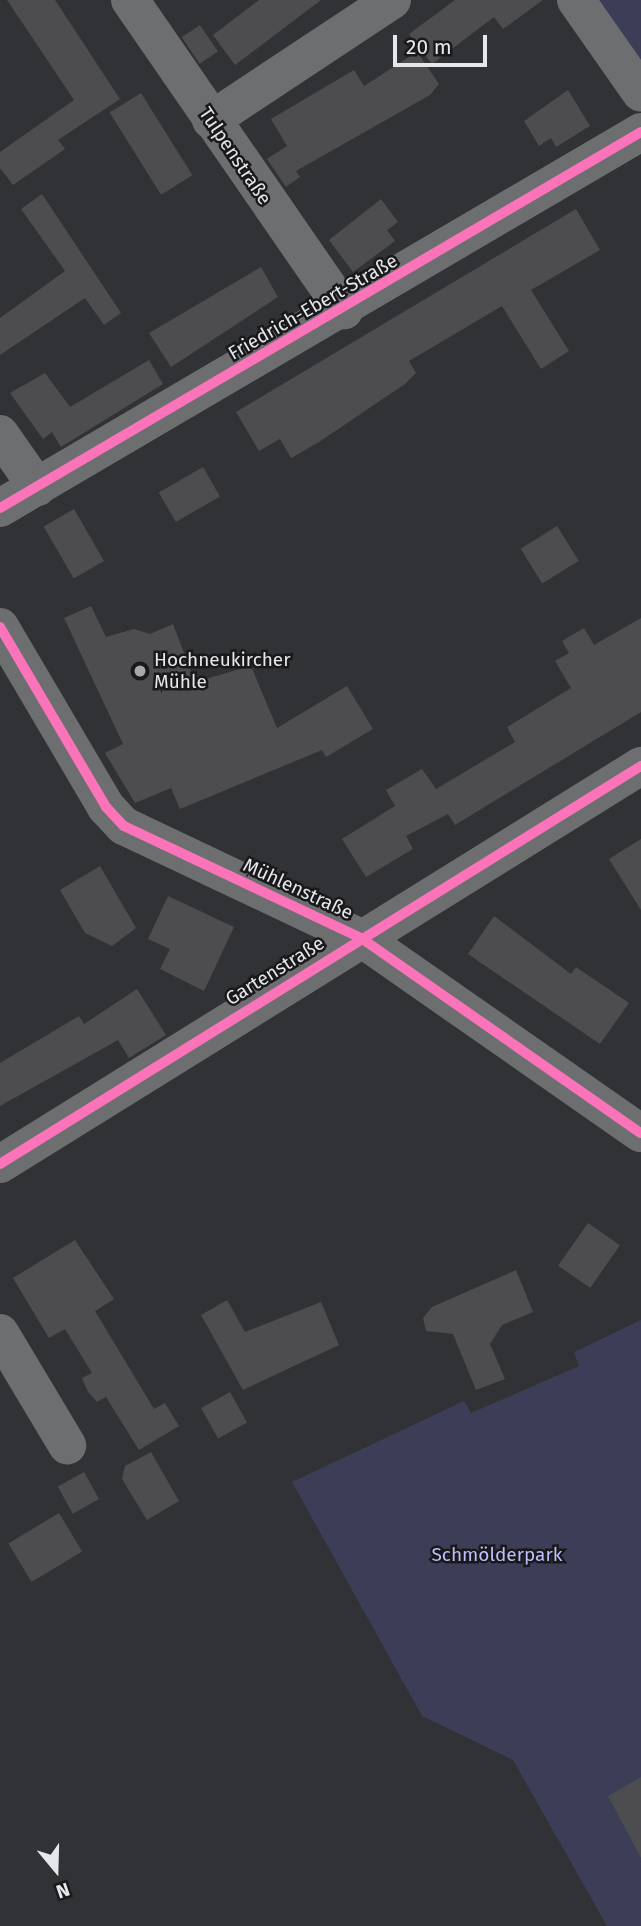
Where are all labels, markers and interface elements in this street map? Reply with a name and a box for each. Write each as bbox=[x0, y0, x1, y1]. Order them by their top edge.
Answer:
scale bar bbox=[396, 21, 490, 65]
text: 20 m bbox=[406, 34, 452, 60]
street label: Tulpenstraße bbox=[194, 103, 276, 209]
street label: Friedrich-Ebert-Straße bbox=[224, 249, 402, 365]
place label: Hochneukircher Mühle bbox=[154, 649, 291, 693]
marker: Hochneukircher Mühle bbox=[132, 663, 148, 679]
street label: Mühlenstraße bbox=[240, 854, 356, 924]
street label: Gartenstraße bbox=[221, 932, 329, 1010]
park label: Schmölderpark bbox=[432, 1544, 562, 1566]
north arrow bbox=[21, 1835, 91, 1905]
text: N bbox=[53, 1877, 73, 1903]

